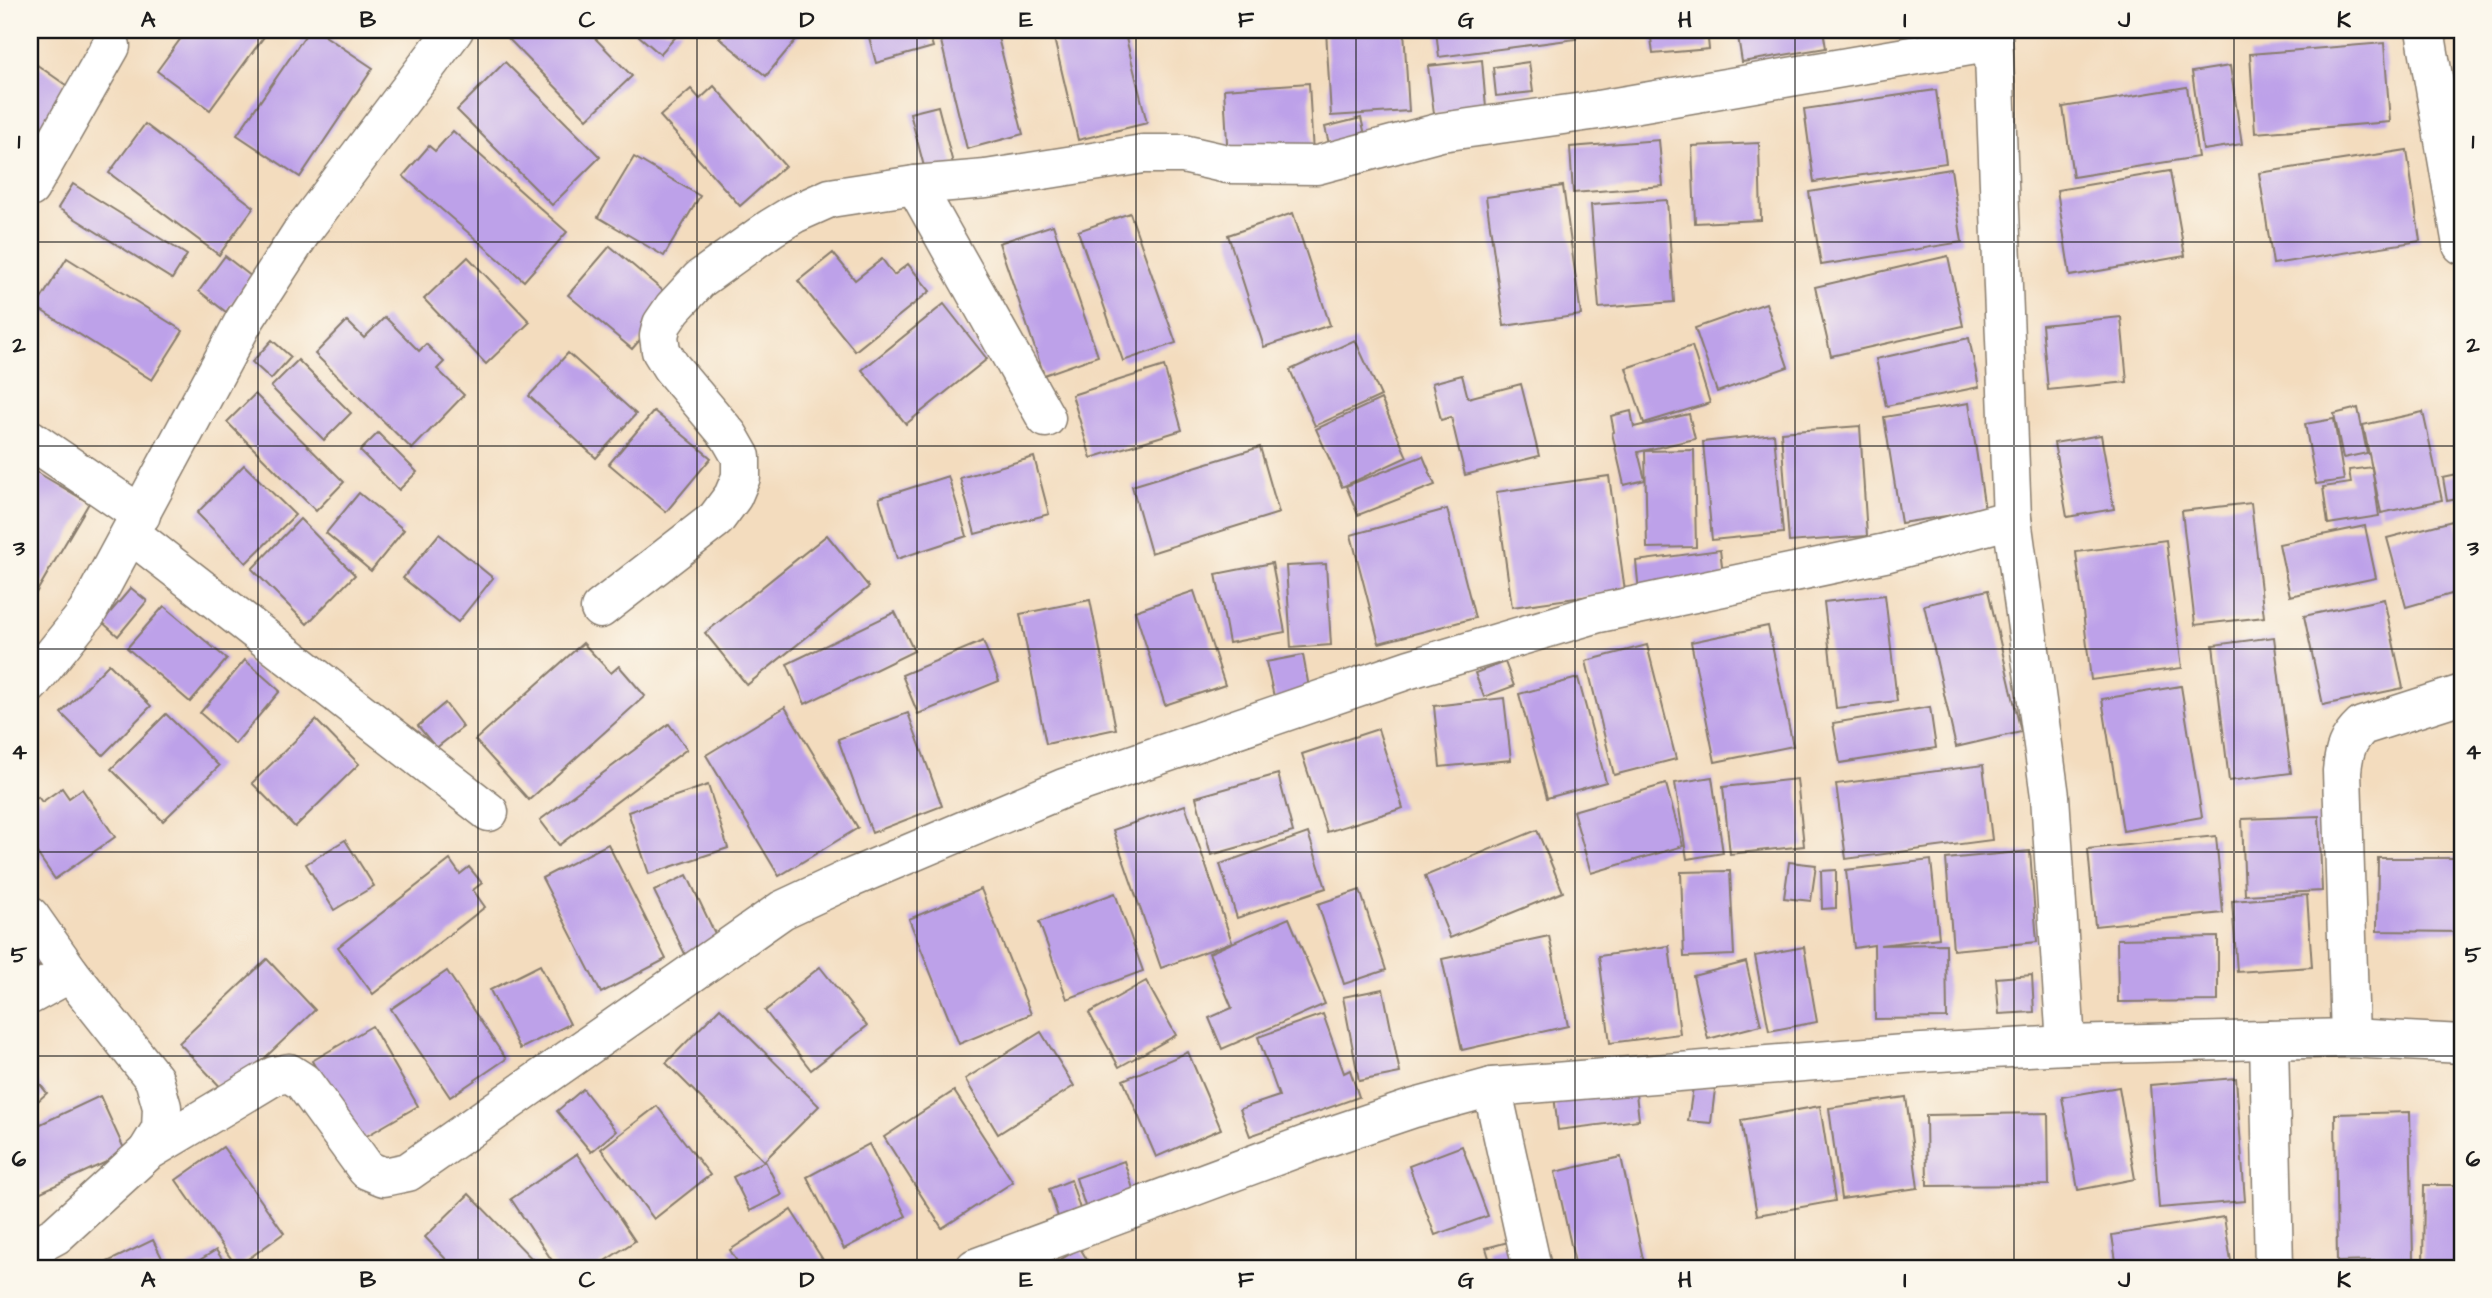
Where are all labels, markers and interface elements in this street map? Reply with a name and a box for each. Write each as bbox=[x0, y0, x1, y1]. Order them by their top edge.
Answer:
text: A bbox=[141, 4, 156, 36]
text: B bbox=[360, 4, 377, 36]
text: C bbox=[579, 4, 596, 36]
text: D bbox=[800, 4, 815, 36]
text: E bbox=[1019, 4, 1033, 36]
text: F bbox=[1238, 4, 1255, 36]
text: G bbox=[1458, 4, 1474, 36]
text: H bbox=[1678, 4, 1692, 36]
text: I bbox=[1903, 4, 1907, 36]
text: J bbox=[2117, 4, 2131, 36]
text: K bbox=[2337, 4, 2352, 36]
text: 1 bbox=[18, 125, 21, 157]
text: 1 bbox=[2472, 125, 2475, 157]
text: 2 bbox=[11, 329, 26, 361]
text: 2 bbox=[2465, 329, 2480, 361]
text: 3 bbox=[12, 532, 25, 564]
text: 3 bbox=[2466, 532, 2479, 564]
text: 4 bbox=[11, 736, 27, 768]
text: 4 bbox=[2465, 736, 2481, 768]
text: 5 bbox=[11, 939, 28, 971]
text: 5 bbox=[2465, 939, 2482, 971]
text: 6 bbox=[12, 1143, 27, 1175]
text: 6 bbox=[2466, 1143, 2481, 1175]
text: A bbox=[141, 1264, 156, 1296]
text: B bbox=[360, 1264, 377, 1296]
text: C bbox=[579, 1264, 596, 1296]
text: D bbox=[800, 1264, 815, 1296]
text: E bbox=[1019, 1264, 1033, 1296]
text: F bbox=[1238, 1264, 1255, 1296]
text: G bbox=[1458, 1264, 1474, 1296]
text: H bbox=[1678, 1264, 1692, 1296]
text: I bbox=[1903, 1264, 1907, 1296]
text: J bbox=[2117, 1264, 2131, 1296]
text: K bbox=[2337, 1264, 2352, 1296]

